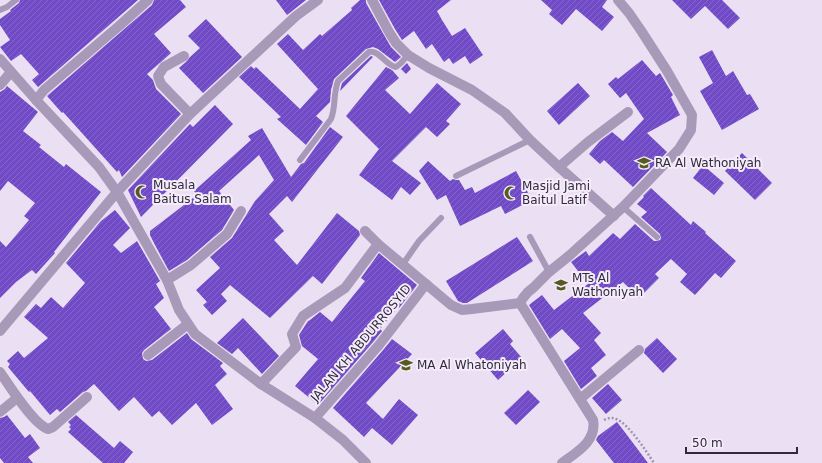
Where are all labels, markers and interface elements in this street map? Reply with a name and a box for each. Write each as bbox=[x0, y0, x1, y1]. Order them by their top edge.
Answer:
school or university icon: RA Al Wathoniyah bbox=[636, 155, 652, 171]
place label: RA Al Wathoniyah bbox=[655, 156, 761, 170]
place label: Musala Baitus Salam bbox=[153, 178, 232, 206]
place label: Masjid Jami Baitul Latif bbox=[522, 179, 590, 207]
mosque icon: Musala Baitus Salam bbox=[134, 184, 150, 200]
mosque icon: Masjid Jami Baitul Latif bbox=[503, 185, 519, 201]
place label: MTs Al Wathoniyah bbox=[572, 271, 643, 299]
school or university icon: MTs Al Wathoniyah bbox=[553, 277, 569, 293]
street label: JALAN KH ABDURROSYID bbox=[307, 282, 414, 405]
school or university icon: MA Al Whatoniyah bbox=[398, 357, 414, 373]
place label: MA Al Whatoniyah bbox=[417, 358, 527, 372]
scale bar bbox=[686, 429, 797, 455]
text: 50 m bbox=[692, 436, 723, 450]

